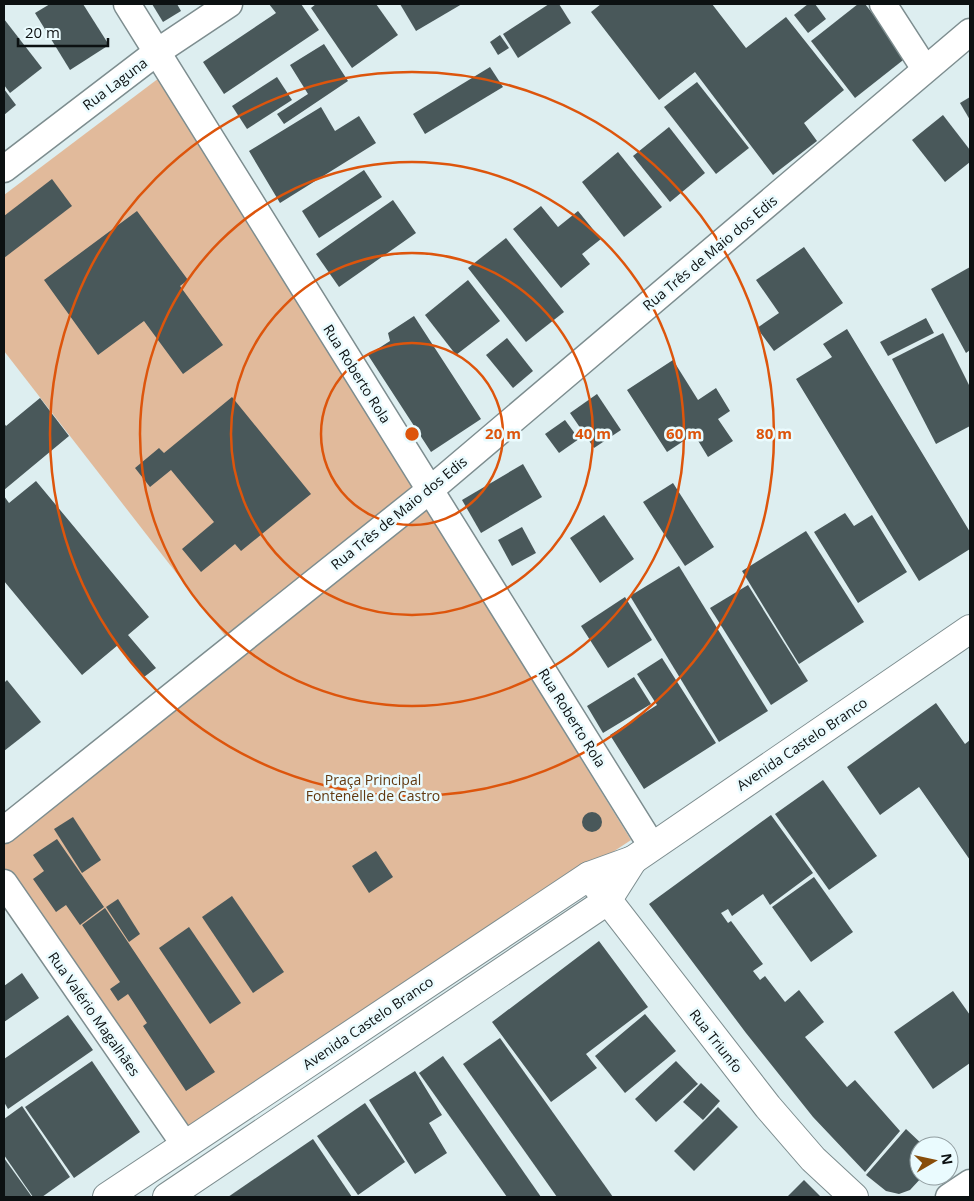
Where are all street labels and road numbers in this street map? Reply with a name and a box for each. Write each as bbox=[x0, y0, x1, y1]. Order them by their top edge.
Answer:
street label: Rua Laguna bbox=[79, 53, 151, 114]
street label: Rua Três de Maio dos Edis bbox=[638, 190, 781, 315]
street label: Rua Roberto Rola bbox=[319, 321, 395, 427]
street label: Rua Três de Maio dos Edis bbox=[327, 451, 471, 574]
street label: Rua Roberto Rola bbox=[534, 665, 610, 771]
street label: Avenida Castelo Branco bbox=[733, 693, 871, 794]
street label: Rua Valério Magalhães bbox=[44, 948, 145, 1080]
street label: Avenida Castelo Branco bbox=[299, 972, 437, 1073]
street label: Rua Triunfo bbox=[686, 1005, 747, 1076]

